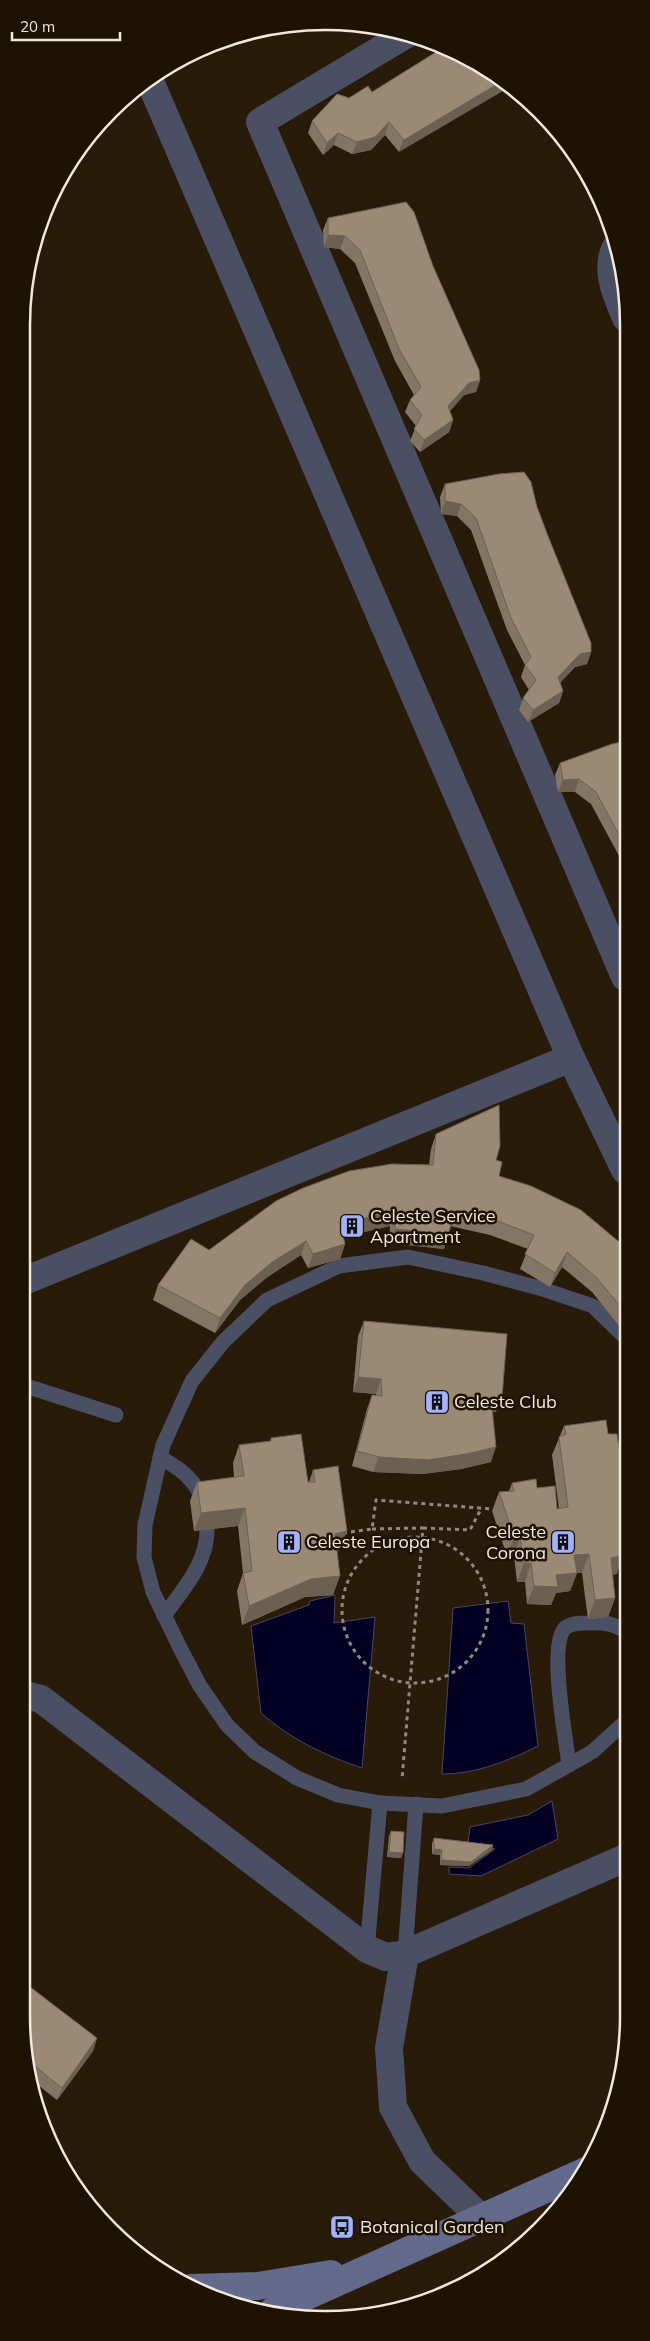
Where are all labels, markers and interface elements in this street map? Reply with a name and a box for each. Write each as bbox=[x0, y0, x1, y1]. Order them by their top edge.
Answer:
scale bar bbox=[12, 10, 120, 42]
text: 20 m bbox=[20, 17, 55, 36]
place label: Celeste Service Apartment bbox=[370, 1204, 496, 1248]
building icon: Celeste Service Apartment bbox=[339, 1213, 365, 1239]
building icon: Celeste Club bbox=[424, 1389, 450, 1415]
place label: Celeste Club bbox=[454, 1390, 557, 1413]
place label: Celeste Corona bbox=[486, 1520, 546, 1564]
building icon: Celeste Europa bbox=[276, 1529, 302, 1555]
building icon: Celeste Corona bbox=[550, 1529, 576, 1555]
place label: Celeste Europa bbox=[306, 1530, 430, 1553]
bus stop icon: Botanical Garden bbox=[329, 2214, 355, 2240]
place label: Botanical Garden bbox=[360, 2215, 505, 2238]

